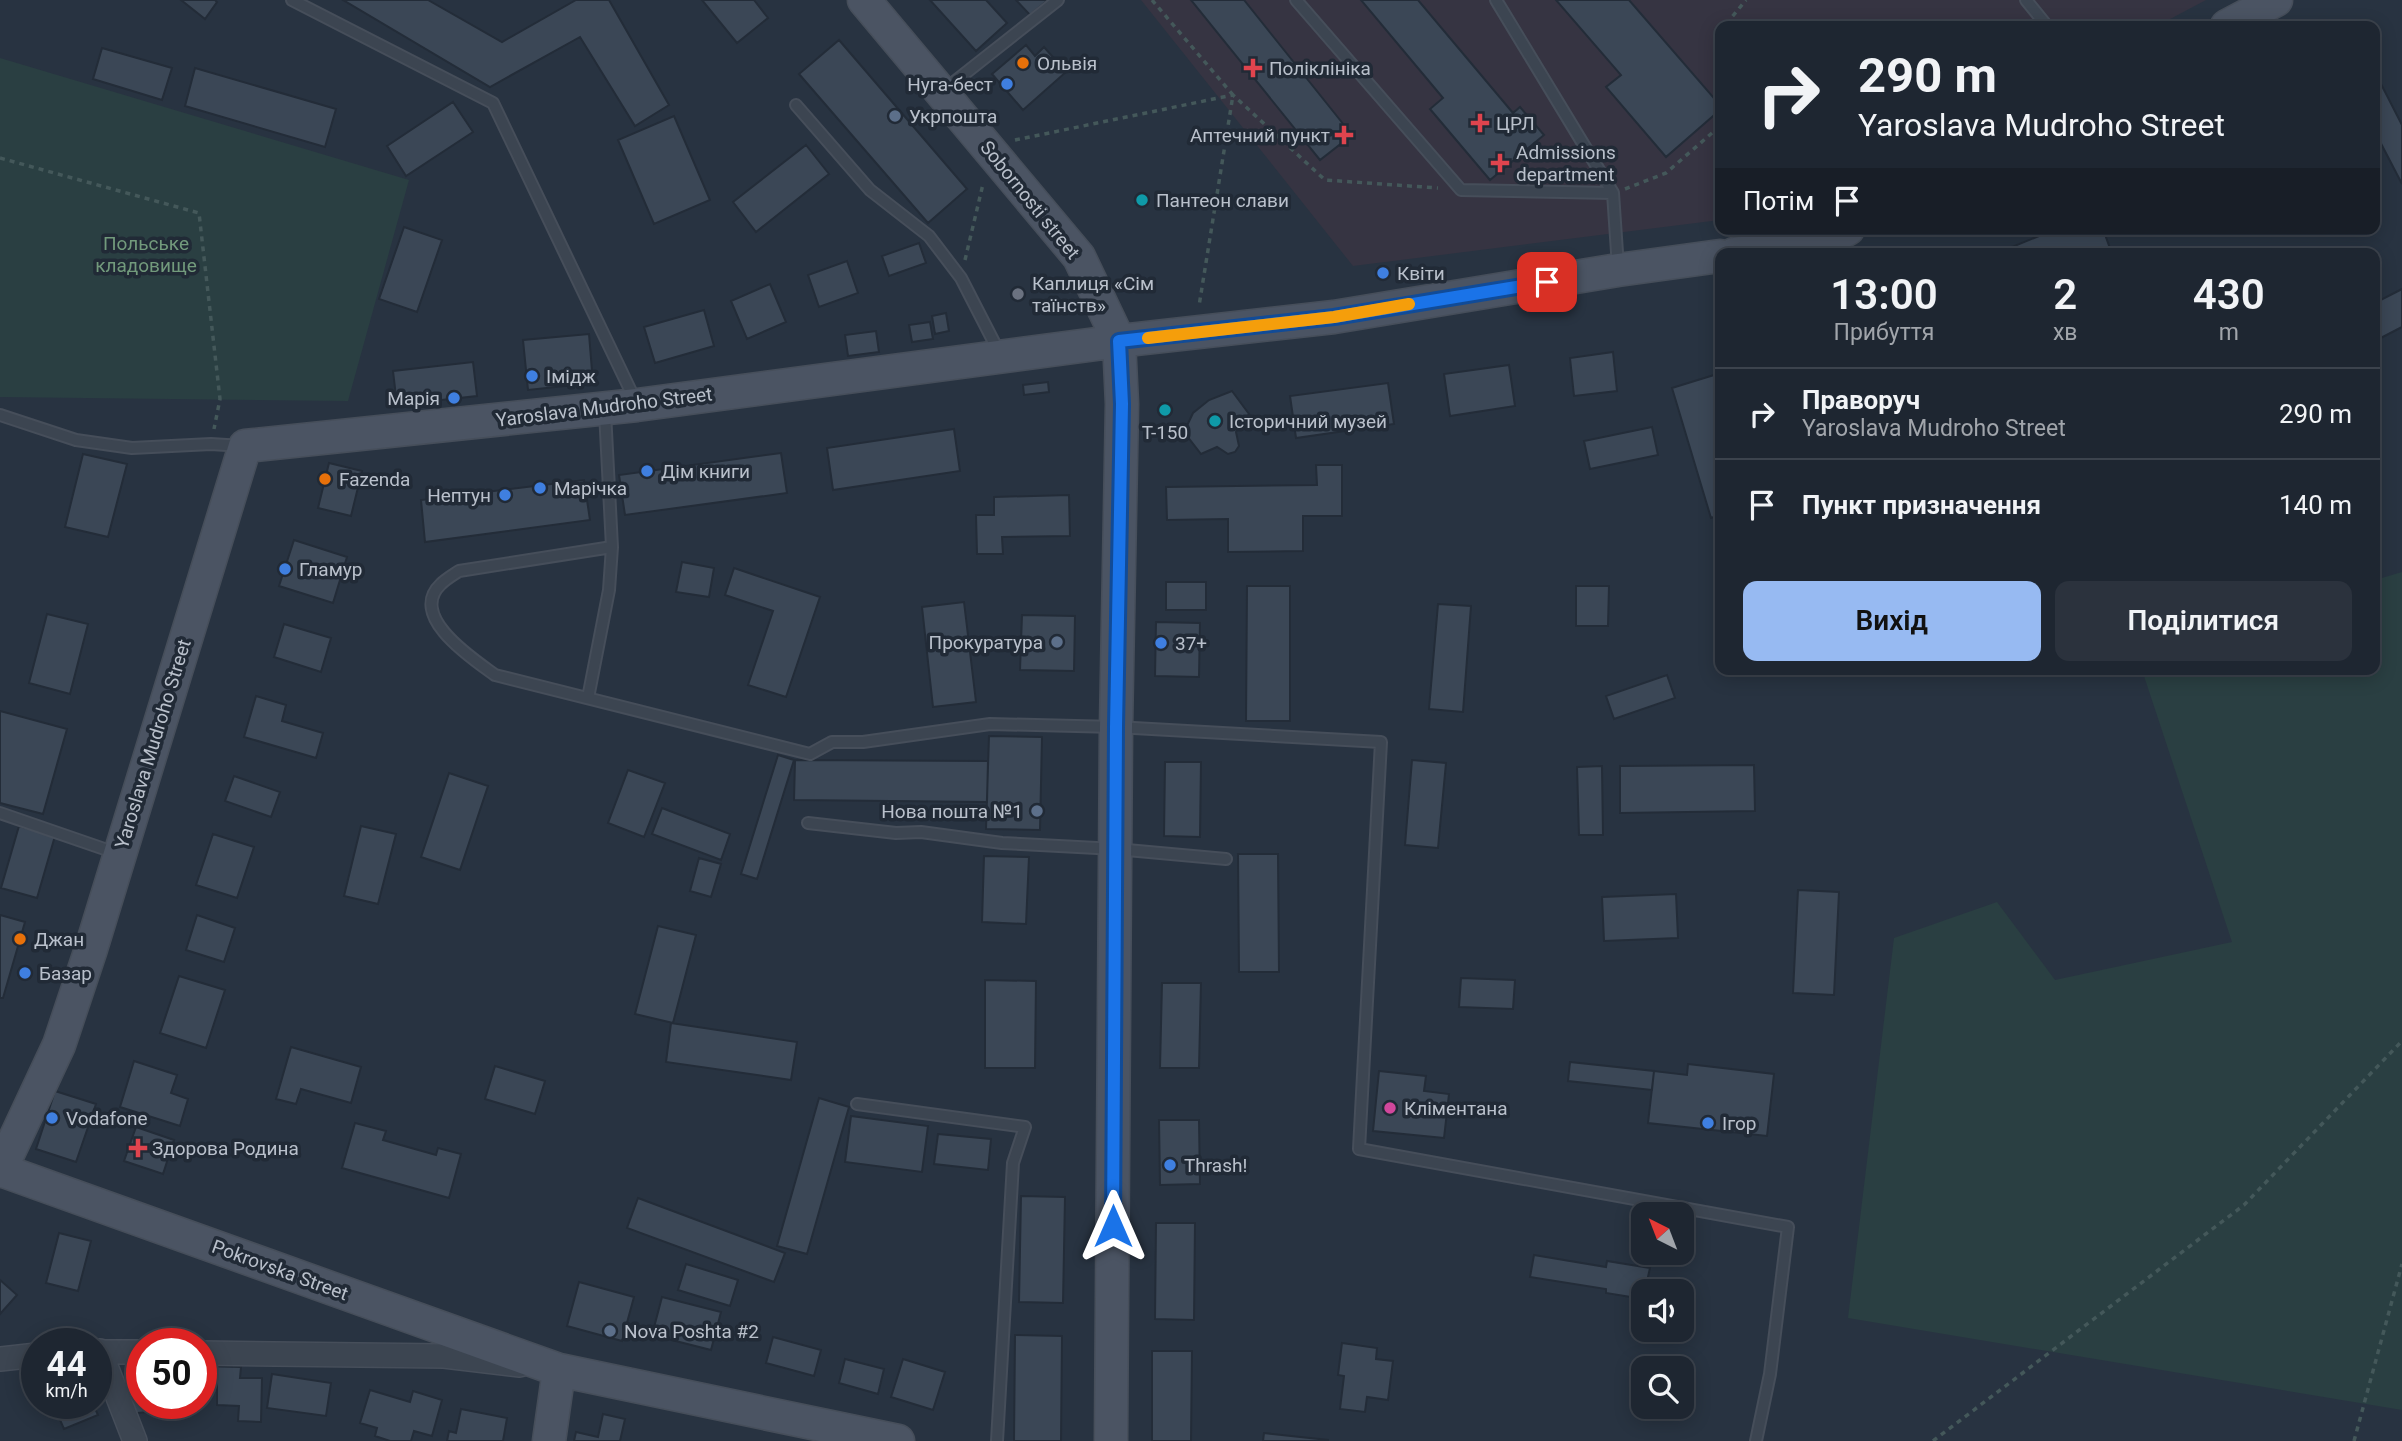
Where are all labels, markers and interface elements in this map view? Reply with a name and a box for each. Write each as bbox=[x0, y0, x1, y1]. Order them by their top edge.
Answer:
text: 290 m bbox=[1858, 47, 1997, 104]
icon: right bbox=[1743, 49, 1834, 140]
place label: Ольвія bbox=[1037, 52, 1097, 75]
marker: Ольвія bbox=[1015, 55, 1031, 71]
place label: Поліклініка bbox=[1269, 57, 1371, 80]
marker: Поліклініка bbox=[1243, 58, 1263, 78]
place label: Нуга-бест bbox=[907, 73, 993, 96]
marker: Нуга-бест bbox=[999, 76, 1015, 92]
place label: Укрпошта bbox=[909, 105, 997, 128]
text: Yaroslava Mudroho Street bbox=[1858, 106, 2225, 144]
marker: Укрпошта bbox=[887, 108, 903, 124]
place label: ЦРЛ bbox=[1496, 112, 1535, 135]
marker: ЦРЛ bbox=[1470, 113, 1490, 133]
place label: Аптечний пункт bbox=[1190, 124, 1330, 147]
marker: Аптечний пункт bbox=[1336, 127, 1352, 143]
street label: Sobornosti street bbox=[975, 136, 1085, 264]
place label: Admissions department bbox=[1516, 141, 1616, 186]
marker: Admissions department bbox=[1490, 153, 1510, 173]
icon: arrive bbox=[1828, 182, 1866, 220]
text: Потім bbox=[1743, 186, 1814, 216]
place label: Пантеон слави bbox=[1156, 189, 1289, 212]
marker: Пантеон слави bbox=[1134, 192, 1150, 208]
park label: Польське кладовище bbox=[95, 232, 197, 277]
pin bbox=[1517, 252, 1577, 312]
place label: Квіти bbox=[1397, 262, 1445, 285]
icon: arrive bbox=[1528, 263, 1566, 301]
marker: Квіти bbox=[1375, 265, 1391, 281]
text: 13:00 bbox=[1830, 270, 1938, 319]
text: 2 bbox=[2053, 270, 2077, 319]
text: 430 bbox=[2193, 270, 2265, 319]
place label: Каплиця «Сім таїнств» bbox=[1032, 272, 1154, 317]
marker: Каплиця «Сім таїнств» bbox=[1010, 286, 1026, 302]
text: Прибуття bbox=[1833, 319, 1934, 346]
text: хв bbox=[2053, 319, 2077, 346]
text: m bbox=[2219, 319, 2239, 346]
place label: Імідж bbox=[546, 365, 596, 388]
marker: Імідж bbox=[524, 368, 540, 384]
street label: Yaroslava Mudroho Street bbox=[494, 382, 714, 432]
text: Праворуч bbox=[1802, 385, 1920, 415]
place label: Марія bbox=[387, 387, 440, 410]
marker: Марія bbox=[446, 390, 462, 406]
icon: right bbox=[1743, 395, 1781, 433]
text: 290 m bbox=[2279, 399, 2352, 429]
marker: Т-150 bbox=[1157, 402, 1173, 418]
place label: Історичний музей bbox=[1229, 410, 1387, 433]
marker: Історичний музей bbox=[1207, 413, 1223, 429]
text: Yaroslava Mudroho Street bbox=[1802, 415, 2066, 442]
place label: Т-150 bbox=[1142, 421, 1188, 444]
place label: Дім книги bbox=[661, 460, 750, 483]
marker: Дім книги bbox=[639, 463, 655, 479]
place label: Fazenda bbox=[339, 468, 410, 491]
marker: Fazenda bbox=[317, 471, 333, 487]
place label: Марічка bbox=[554, 477, 627, 500]
marker: Марічка bbox=[532, 480, 548, 496]
place label: Нептун bbox=[427, 484, 491, 507]
icon: arrive bbox=[1743, 486, 1781, 524]
marker: Нептун bbox=[497, 487, 513, 503]
text: Пункт призначення bbox=[1802, 490, 2041, 520]
text: 140 m bbox=[2279, 490, 2352, 520]
place label: Гламур bbox=[299, 558, 362, 581]
marker: Гламур bbox=[277, 561, 293, 577]
button: Вихід bbox=[1743, 581, 2041, 661]
button: Поділитися bbox=[2055, 581, 2352, 661]
place label: Прокуратура bbox=[929, 631, 1043, 654]
place label: 37+ bbox=[1175, 632, 1207, 655]
marker: Прокуратура bbox=[1049, 634, 1065, 650]
marker: 37+ bbox=[1153, 635, 1169, 651]
street label: Yaroslava Mudroho Street bbox=[110, 636, 196, 852]
place label: Нова пошта №1 bbox=[881, 800, 1023, 823]
marker: Нова пошта №1 bbox=[1029, 803, 1045, 819]
place label: Джан bbox=[34, 928, 84, 951]
marker: Джан bbox=[12, 931, 28, 947]
place label: Базар bbox=[39, 962, 92, 985]
marker: Базар bbox=[17, 965, 33, 981]
place label: Кліментана bbox=[1404, 1097, 1508, 1120]
marker: Кліментана bbox=[1382, 1100, 1398, 1116]
place label: Vodafone bbox=[66, 1107, 148, 1130]
marker: Vodafone bbox=[44, 1110, 60, 1126]
place label: Ігор bbox=[1722, 1112, 1756, 1135]
marker: Ігор bbox=[1700, 1115, 1716, 1131]
place label: Здорова Родина bbox=[152, 1137, 299, 1160]
marker: Здорова Родина bbox=[130, 1140, 146, 1156]
place label: Thrash! bbox=[1184, 1154, 1247, 1177]
marker: Thrash! bbox=[1162, 1157, 1178, 1173]
position arrow bbox=[1076, 1189, 1150, 1263]
north arrow bbox=[1631, 1202, 1694, 1265]
map controls bbox=[1631, 1202, 1694, 1419]
street label: Pokrovska Street bbox=[209, 1235, 351, 1305]
button: sound bbox=[1631, 1279, 1694, 1342]
place label: Nova Poshta #2 bbox=[624, 1320, 759, 1343]
marker: Nova Poshta #2 bbox=[602, 1323, 618, 1339]
speed limit sign: 50 bbox=[126, 1328, 217, 1419]
text: 44 bbox=[46, 1344, 87, 1385]
button: search bbox=[1631, 1356, 1694, 1419]
text: km/h bbox=[45, 1380, 88, 1401]

